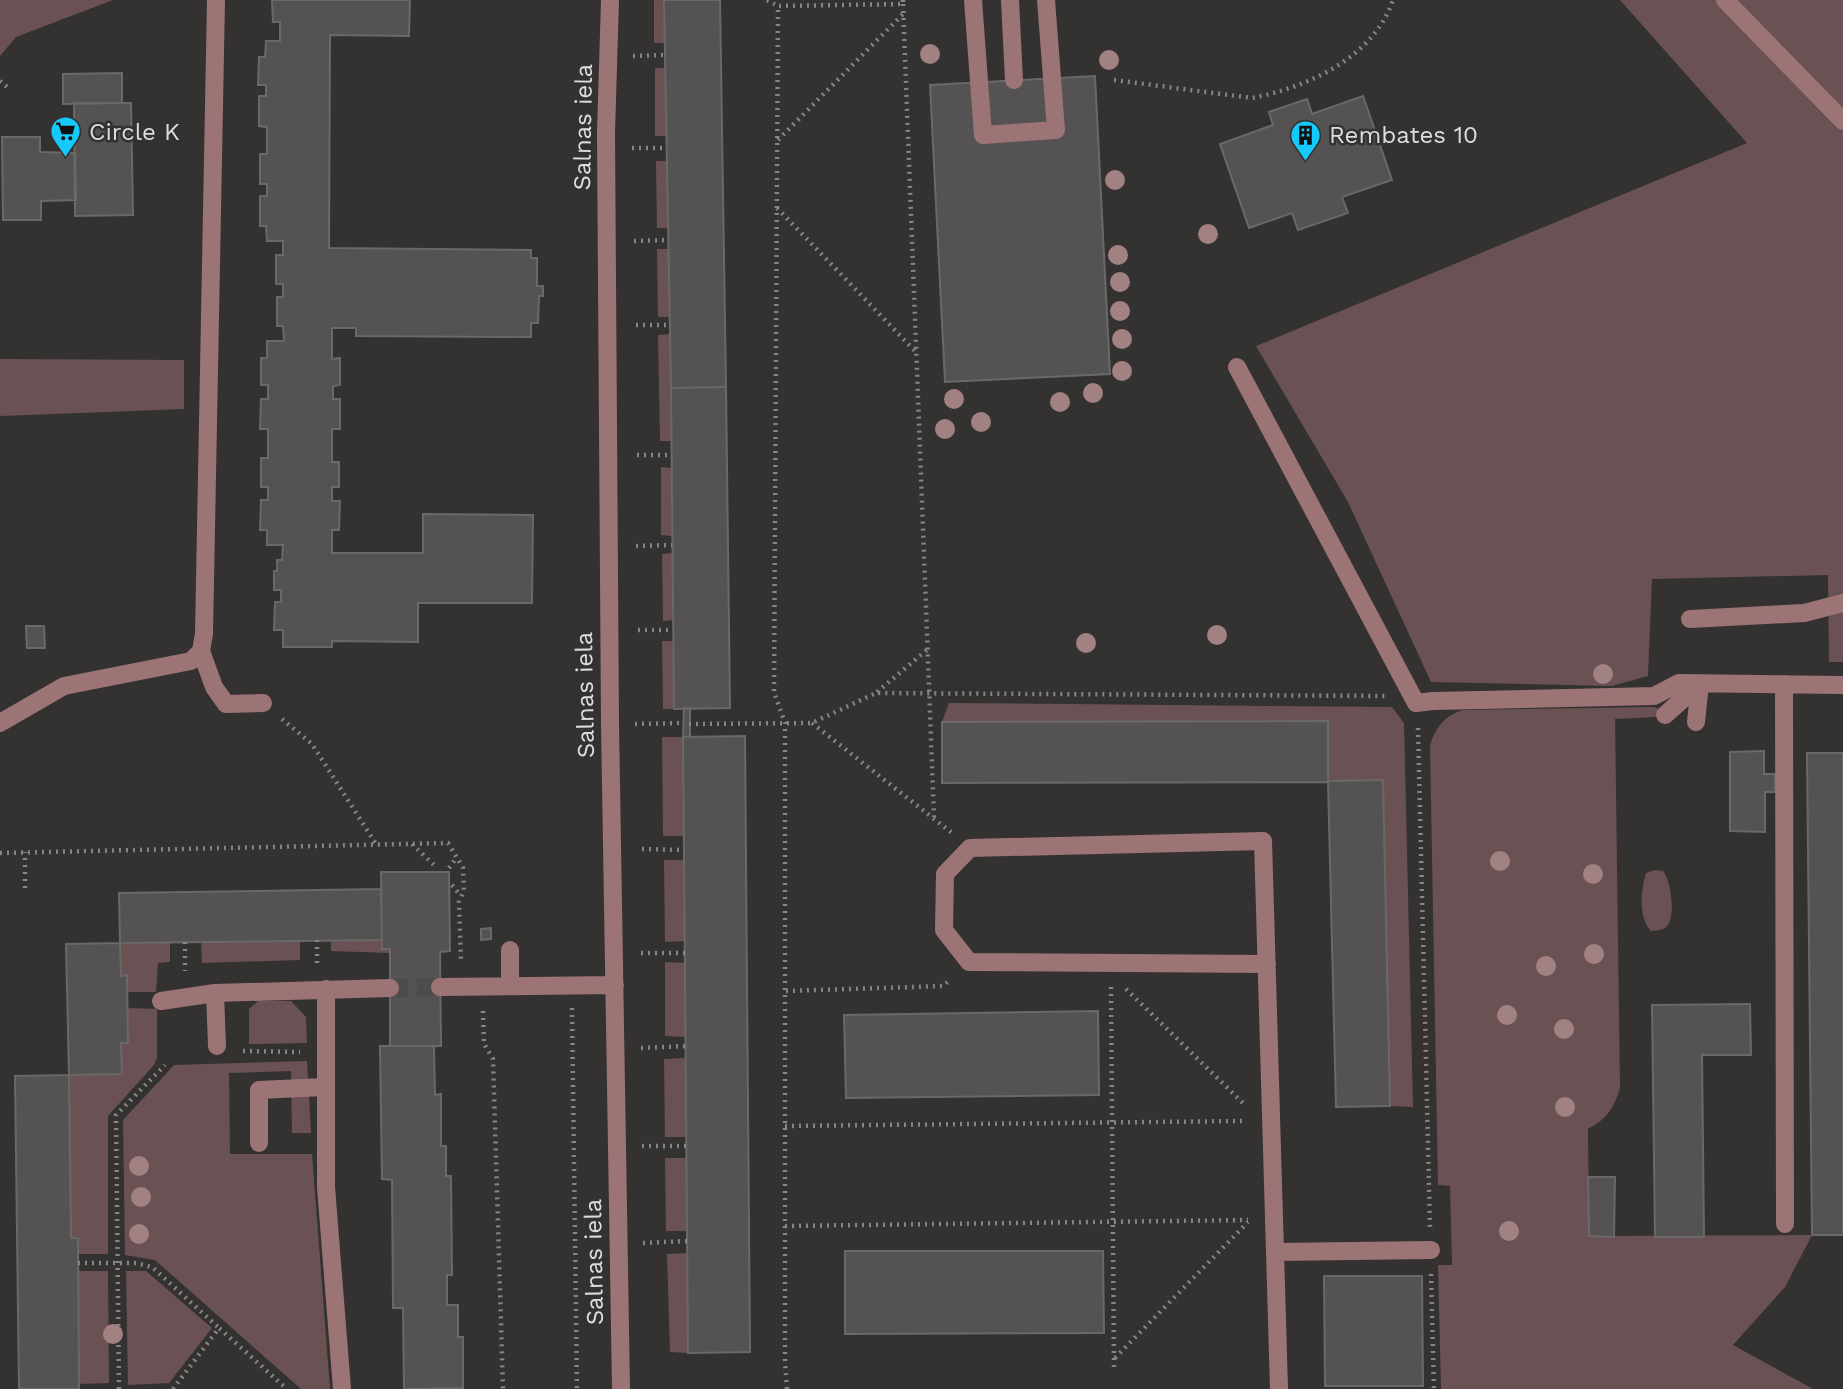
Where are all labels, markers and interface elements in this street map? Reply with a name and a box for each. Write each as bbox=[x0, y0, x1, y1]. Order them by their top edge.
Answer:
street label: Salnas iela bbox=[568, 64, 598, 190]
supermarket icon: Circle K bbox=[49, 115, 83, 159]
place label: Circle K bbox=[89, 118, 180, 146]
building icon: Rembates 10 bbox=[1289, 118, 1323, 162]
place label: Rembates 10 bbox=[1329, 121, 1478, 149]
street label: Salnas iela bbox=[570, 632, 600, 758]
street label: Salnas iela bbox=[579, 1199, 609, 1325]

